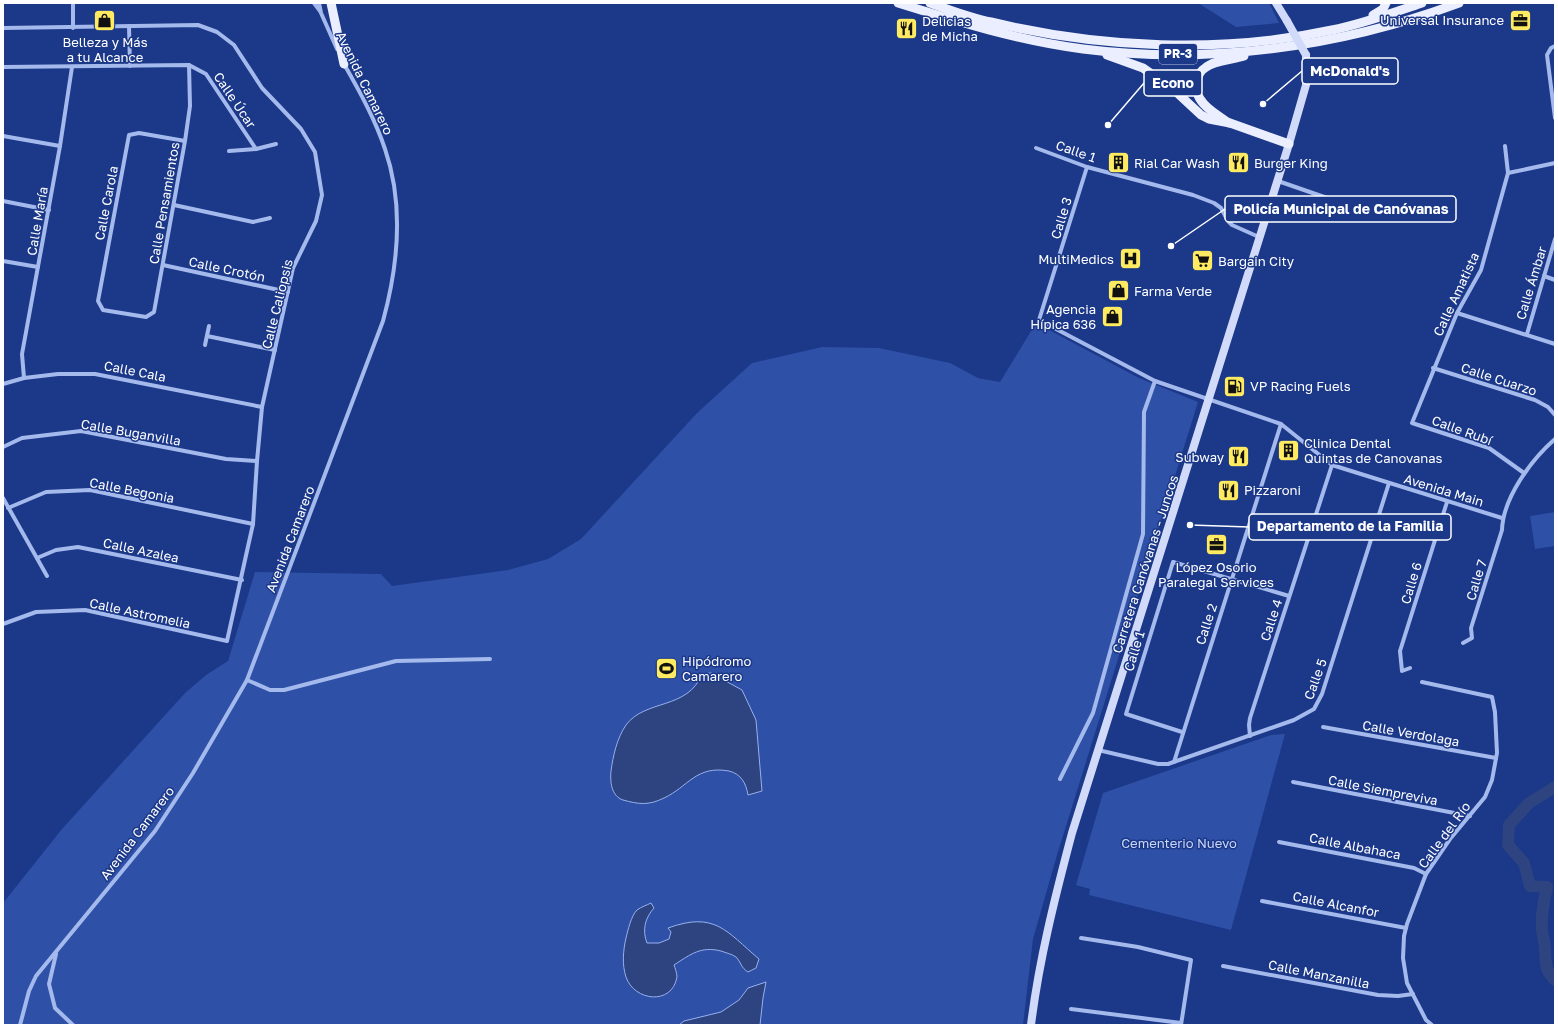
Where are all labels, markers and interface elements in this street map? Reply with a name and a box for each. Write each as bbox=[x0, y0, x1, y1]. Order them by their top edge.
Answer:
shop icon: Belleza y Más a tu Alcance bbox=[92, 7, 118, 33]
office icon: Universal Insurance bbox=[1507, 7, 1533, 33]
place label: Universal Insurance bbox=[1380, 12, 1504, 28]
place label: Delicias de Micha bbox=[922, 13, 978, 44]
restaurant icon: Delicias de Micha bbox=[894, 15, 920, 41]
street label: Avenida Camarero bbox=[333, 29, 397, 137]
place label: Belleza y Más a tu Alcance bbox=[62, 34, 148, 65]
road number: PR-3 bbox=[1159, 44, 1197, 64]
callout: McDonald's bbox=[1302, 58, 1398, 84]
text: McDonald's bbox=[1310, 62, 1390, 79]
street label: Calle Úcar bbox=[210, 69, 260, 131]
callout: Econo bbox=[1144, 70, 1202, 96]
text: Econo bbox=[1152, 74, 1194, 91]
street label: Calle 1 bbox=[1054, 137, 1098, 165]
street label: Calle Pensamientos bbox=[145, 141, 183, 265]
building icon: Rial Car Wash bbox=[1105, 150, 1131, 176]
restaurant icon: Burger King bbox=[1225, 150, 1251, 176]
place label: Rial Car Wash bbox=[1134, 155, 1220, 171]
place label: Burger King bbox=[1254, 155, 1328, 171]
street label: Calle Carola bbox=[91, 164, 121, 242]
street label: Calle María bbox=[23, 185, 51, 257]
street label: Calle 3 bbox=[1047, 195, 1075, 241]
callout: Policía Municipal de Canóvanas bbox=[1225, 196, 1456, 222]
text: Policía Municipal de Canóvanas bbox=[1233, 200, 1449, 217]
street label: Calle Ámbar bbox=[1512, 244, 1550, 322]
hospital icon: MultiMedics bbox=[1117, 246, 1143, 272]
supermarket icon: Bargain City bbox=[1189, 248, 1215, 274]
street label: Calle Amatista bbox=[1430, 250, 1482, 338]
place label: MultiMedics bbox=[1038, 251, 1114, 267]
street label: Calle Crotón bbox=[187, 253, 267, 285]
place label: Bargain City bbox=[1218, 253, 1295, 269]
street label: Calle Caliopsis bbox=[258, 257, 296, 351]
shop icon: Farma Verde bbox=[1106, 278, 1132, 304]
place label: Farma Verde bbox=[1134, 283, 1212, 299]
place label: Agencia Hípica 636 bbox=[1030, 301, 1096, 332]
shop icon: Agencia Hípica 636 bbox=[1099, 303, 1125, 329]
street label: Calle Cala bbox=[103, 357, 167, 385]
street label: Calle Cuarzo bbox=[1459, 359, 1539, 399]
fuel station icon: VP Racing Fuels bbox=[1221, 373, 1247, 399]
place label: VP Racing Fuels bbox=[1250, 378, 1351, 394]
street label: Calle Rubí bbox=[1430, 412, 1496, 449]
street label: Calle Buganvilla bbox=[80, 415, 182, 449]
place label: Clinica Dental Quintas de Canovanas bbox=[1304, 435, 1443, 466]
building icon: Clinica Dental Quintas de Canovanas bbox=[1275, 437, 1301, 463]
restaurant icon: Subway bbox=[1226, 444, 1252, 470]
place label: Subway bbox=[1175, 449, 1225, 465]
street label: Avenida Main bbox=[1402, 470, 1486, 510]
street label: Carretera Canóvanas - Juncos bbox=[1109, 473, 1181, 655]
street label: Calle Begonia bbox=[88, 474, 176, 506]
restaurant icon: Pizzaroni bbox=[1215, 477, 1241, 503]
place label: Pizzaroni bbox=[1244, 482, 1301, 498]
street label: Avenida Camarero bbox=[262, 483, 318, 595]
callout: Departamento de la Familia bbox=[1249, 514, 1451, 540]
text: Departamento de la Familia bbox=[1257, 517, 1443, 534]
office icon: López Osorio Paralegal Services bbox=[1203, 532, 1229, 558]
street label: Calle Azalea bbox=[102, 534, 180, 566]
street label: Calle 7 bbox=[1462, 557, 1490, 602]
place label: López Osorio Paralegal Services bbox=[1158, 559, 1274, 590]
street label: Calle 6 bbox=[1397, 560, 1425, 606]
street label: Calle Astromelia bbox=[88, 594, 192, 632]
street label: Calle 4 bbox=[1257, 597, 1285, 643]
street label: Calle 2 bbox=[1192, 601, 1220, 647]
street label: Calle 1 bbox=[1120, 629, 1148, 673]
place label: Hipódromo Camarero bbox=[682, 653, 751, 684]
sports icon: Hipódromo Camarero bbox=[653, 655, 679, 681]
street label: Calle 5 bbox=[1300, 656, 1330, 702]
street label: Calle Verdolaga bbox=[1361, 717, 1461, 749]
street label: Calle Siempreviva bbox=[1327, 772, 1439, 808]
street label: Avenida Camarero bbox=[97, 783, 177, 883]
street label: Calle del Río bbox=[1415, 798, 1474, 871]
street label: Calle Albahaca bbox=[1308, 829, 1402, 863]
park label: Cementerio Nuevo bbox=[1121, 835, 1237, 851]
street label: Calle Alcanfor bbox=[1291, 888, 1381, 920]
street label: Calle Manzanilla bbox=[1267, 956, 1371, 992]

